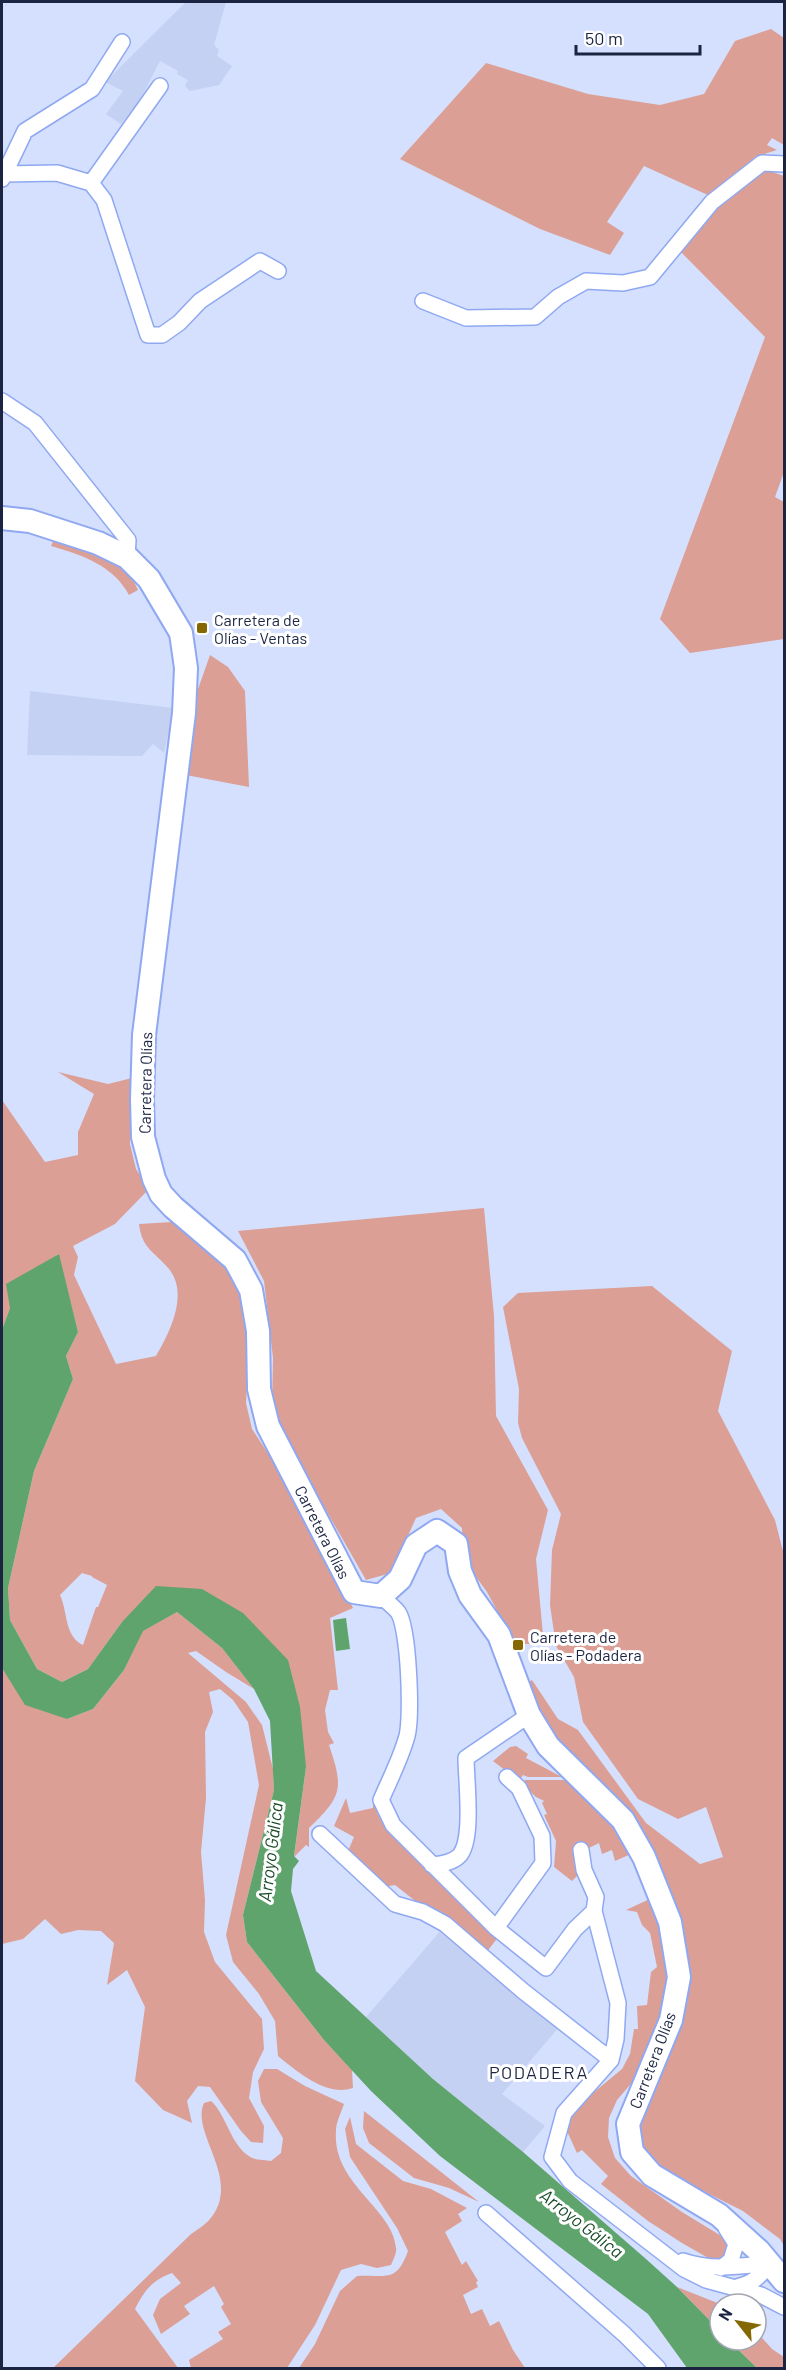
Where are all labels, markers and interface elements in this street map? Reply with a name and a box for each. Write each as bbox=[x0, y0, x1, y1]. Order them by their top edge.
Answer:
scale bar bbox=[576, 18, 700, 56]
text: 50 m bbox=[585, 27, 623, 49]
place label: Carretera de Olías - Ventas bbox=[214, 610, 307, 647]
marker: Carretera de Olías - Ventas bbox=[195, 621, 209, 635]
street label: Carretera Olías bbox=[135, 1032, 155, 1134]
street label: Carretera Olías bbox=[291, 1482, 355, 1582]
place label: Carretera de Olías - Podadera bbox=[530, 1627, 642, 1664]
marker: Carretera de Olías - Podadera bbox=[511, 1638, 525, 1652]
water label: Arroyo Gálica bbox=[253, 1801, 287, 1903]
street label: Carretera Olías bbox=[625, 2009, 679, 2111]
district label: PODADERA bbox=[489, 2061, 589, 2083]
water label: Arroyo Gálica bbox=[536, 2184, 628, 2262]
north arrow bbox=[708, 2292, 768, 2352]
text: N bbox=[714, 2305, 736, 2323]

